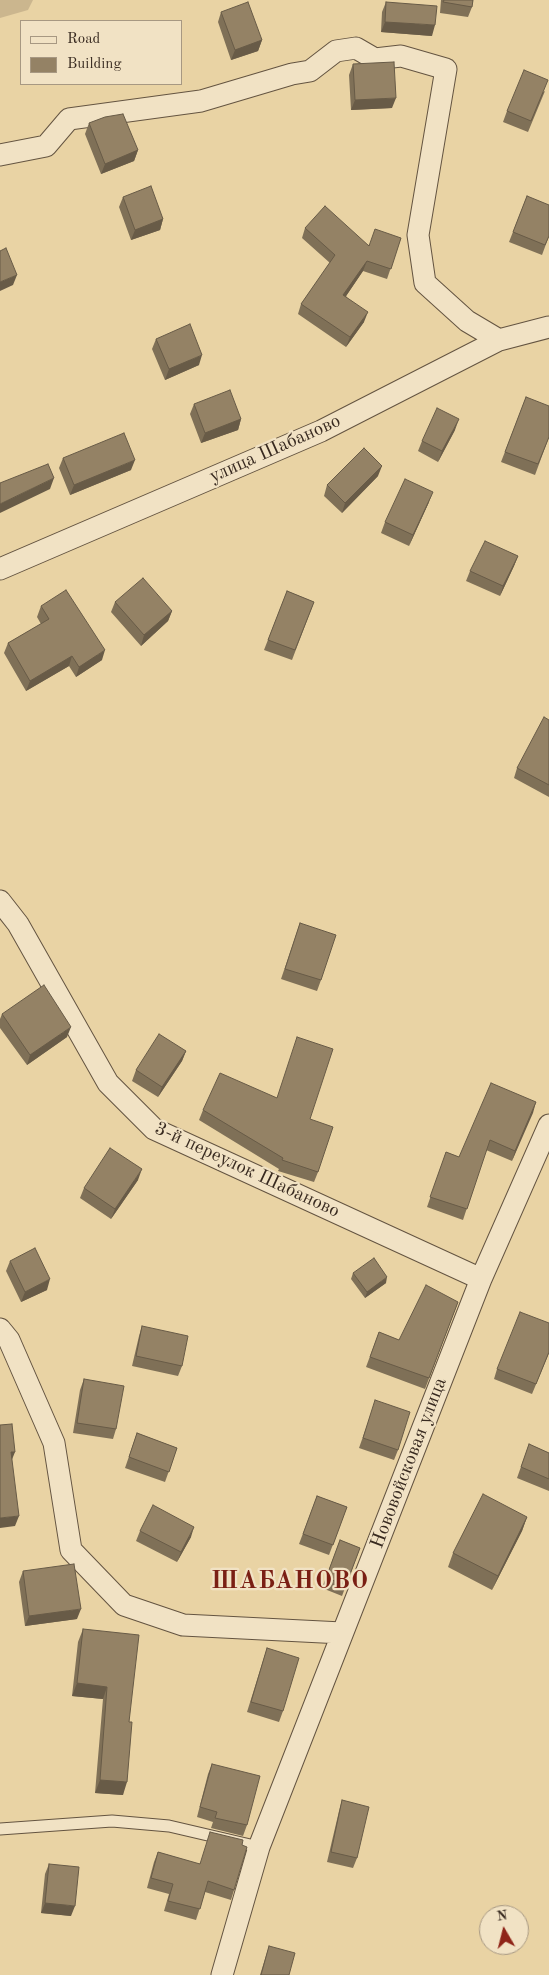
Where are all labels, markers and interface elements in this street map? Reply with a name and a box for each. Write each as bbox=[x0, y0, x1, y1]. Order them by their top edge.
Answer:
legend bbox=[20, 20, 182, 85]
text: Road bbox=[67, 32, 100, 47]
text: Building bbox=[67, 57, 122, 72]
street label: улица Шабаново bbox=[206, 410, 344, 488]
street label: 3-й переулок Шабаново bbox=[151, 1117, 343, 1223]
street label: Нововойсковая улица bbox=[366, 1374, 452, 1552]
district label: ШАБАНОВО bbox=[210, 1568, 370, 1596]
north arrow bbox=[479, 1905, 529, 1955]
text: N bbox=[496, 1908, 508, 1924]

